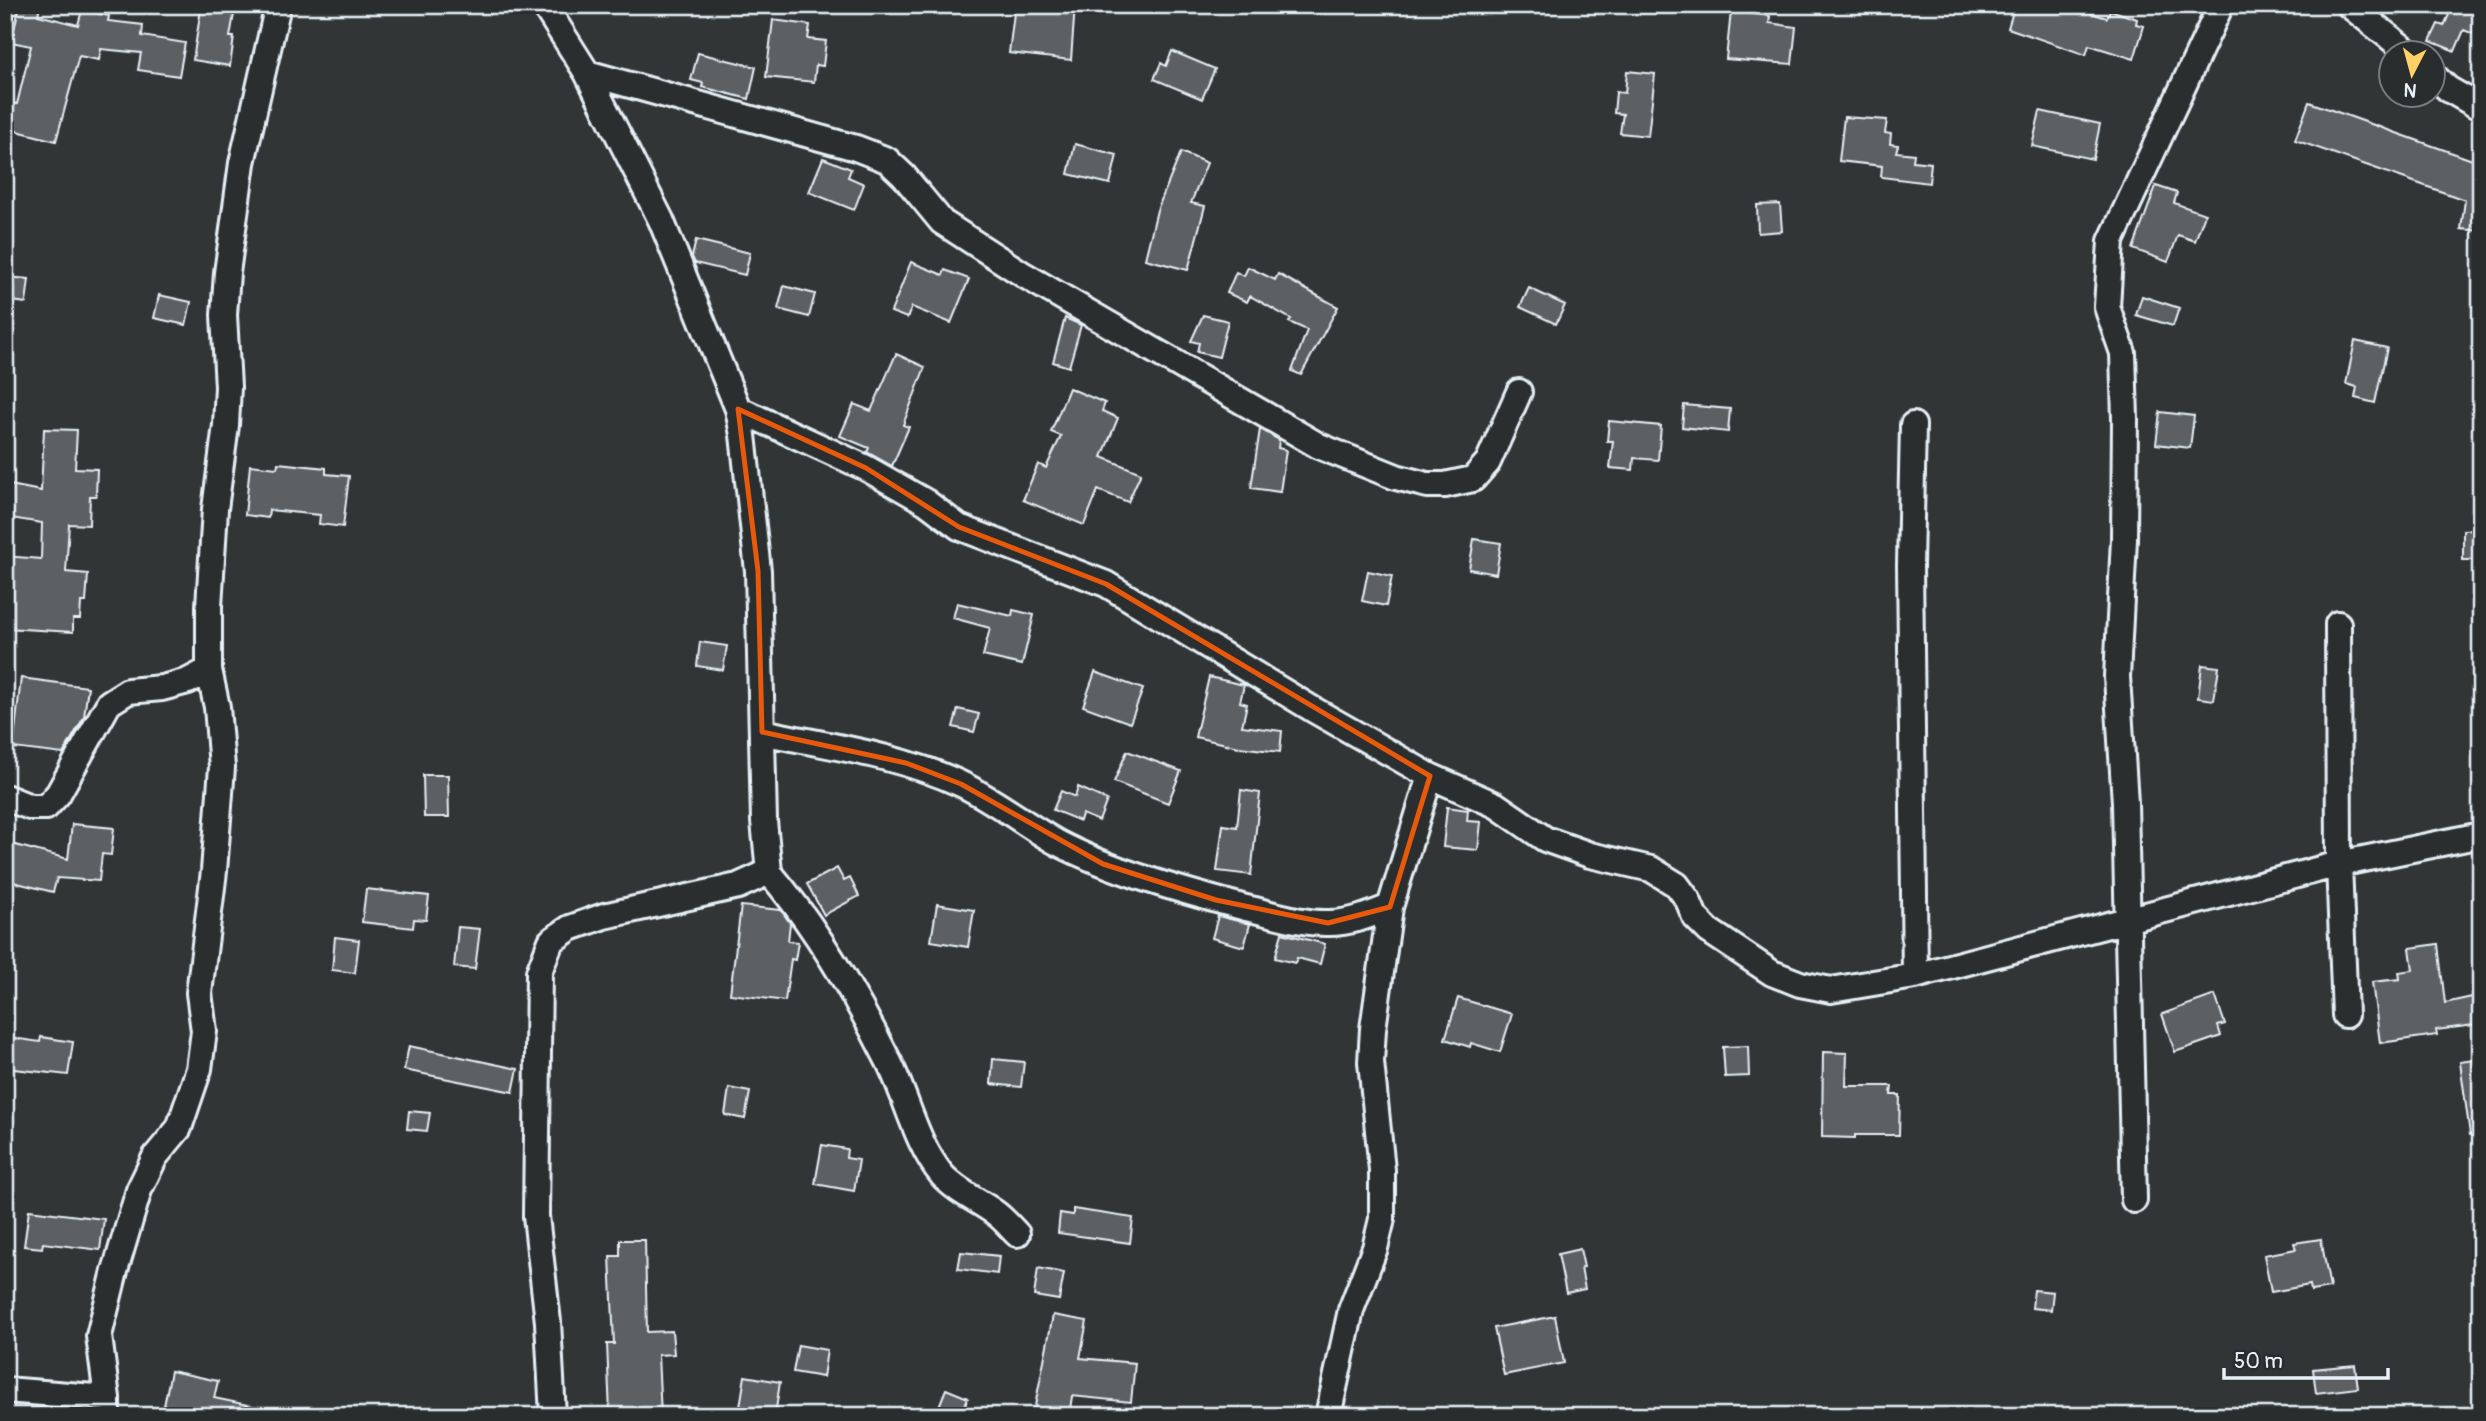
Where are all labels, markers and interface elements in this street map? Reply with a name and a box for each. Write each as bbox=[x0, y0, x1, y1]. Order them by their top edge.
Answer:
north arrow bbox=[2378, 38, 2448, 108]
text: N bbox=[2403, 77, 2418, 103]
scale bar bbox=[2224, 1337, 2388, 1381]
text: 50 m bbox=[2234, 1348, 2283, 1375]

